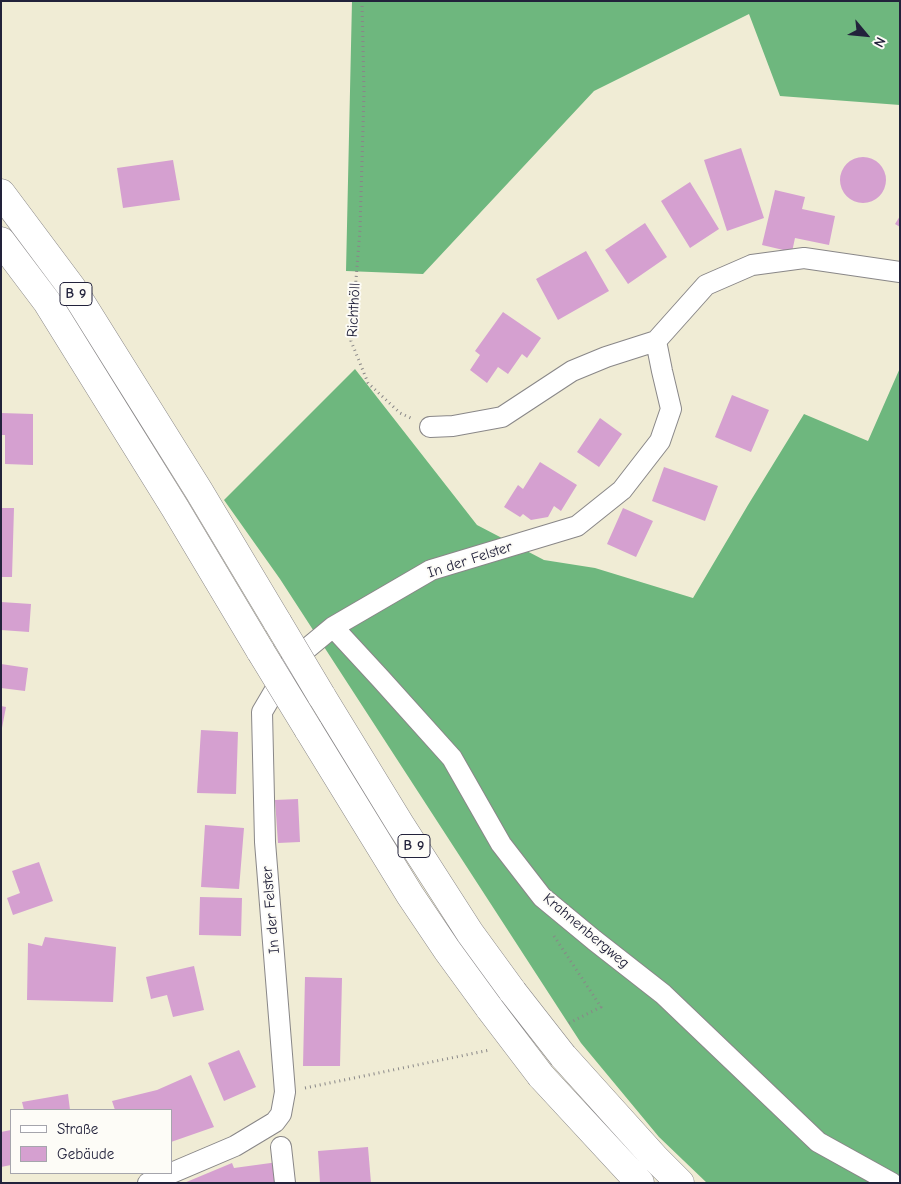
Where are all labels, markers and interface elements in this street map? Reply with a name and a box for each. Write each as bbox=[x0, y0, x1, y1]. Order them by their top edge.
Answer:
north arrow bbox=[841, 10, 891, 60]
text: N bbox=[870, 34, 889, 50]
road number: B 9 bbox=[60, 282, 92, 306]
street label: Richthöll bbox=[344, 282, 364, 338]
street label: In der Felster bbox=[425, 538, 515, 582]
road number: B 9 bbox=[398, 834, 430, 858]
street label: In der Felster bbox=[258, 865, 284, 955]
street label: Krahnenbergweg bbox=[539, 890, 633, 972]
legend bbox=[10, 1109, 172, 1174]
text: Straße bbox=[57, 1120, 98, 1138]
text: Gebäude bbox=[57, 1145, 114, 1163]

